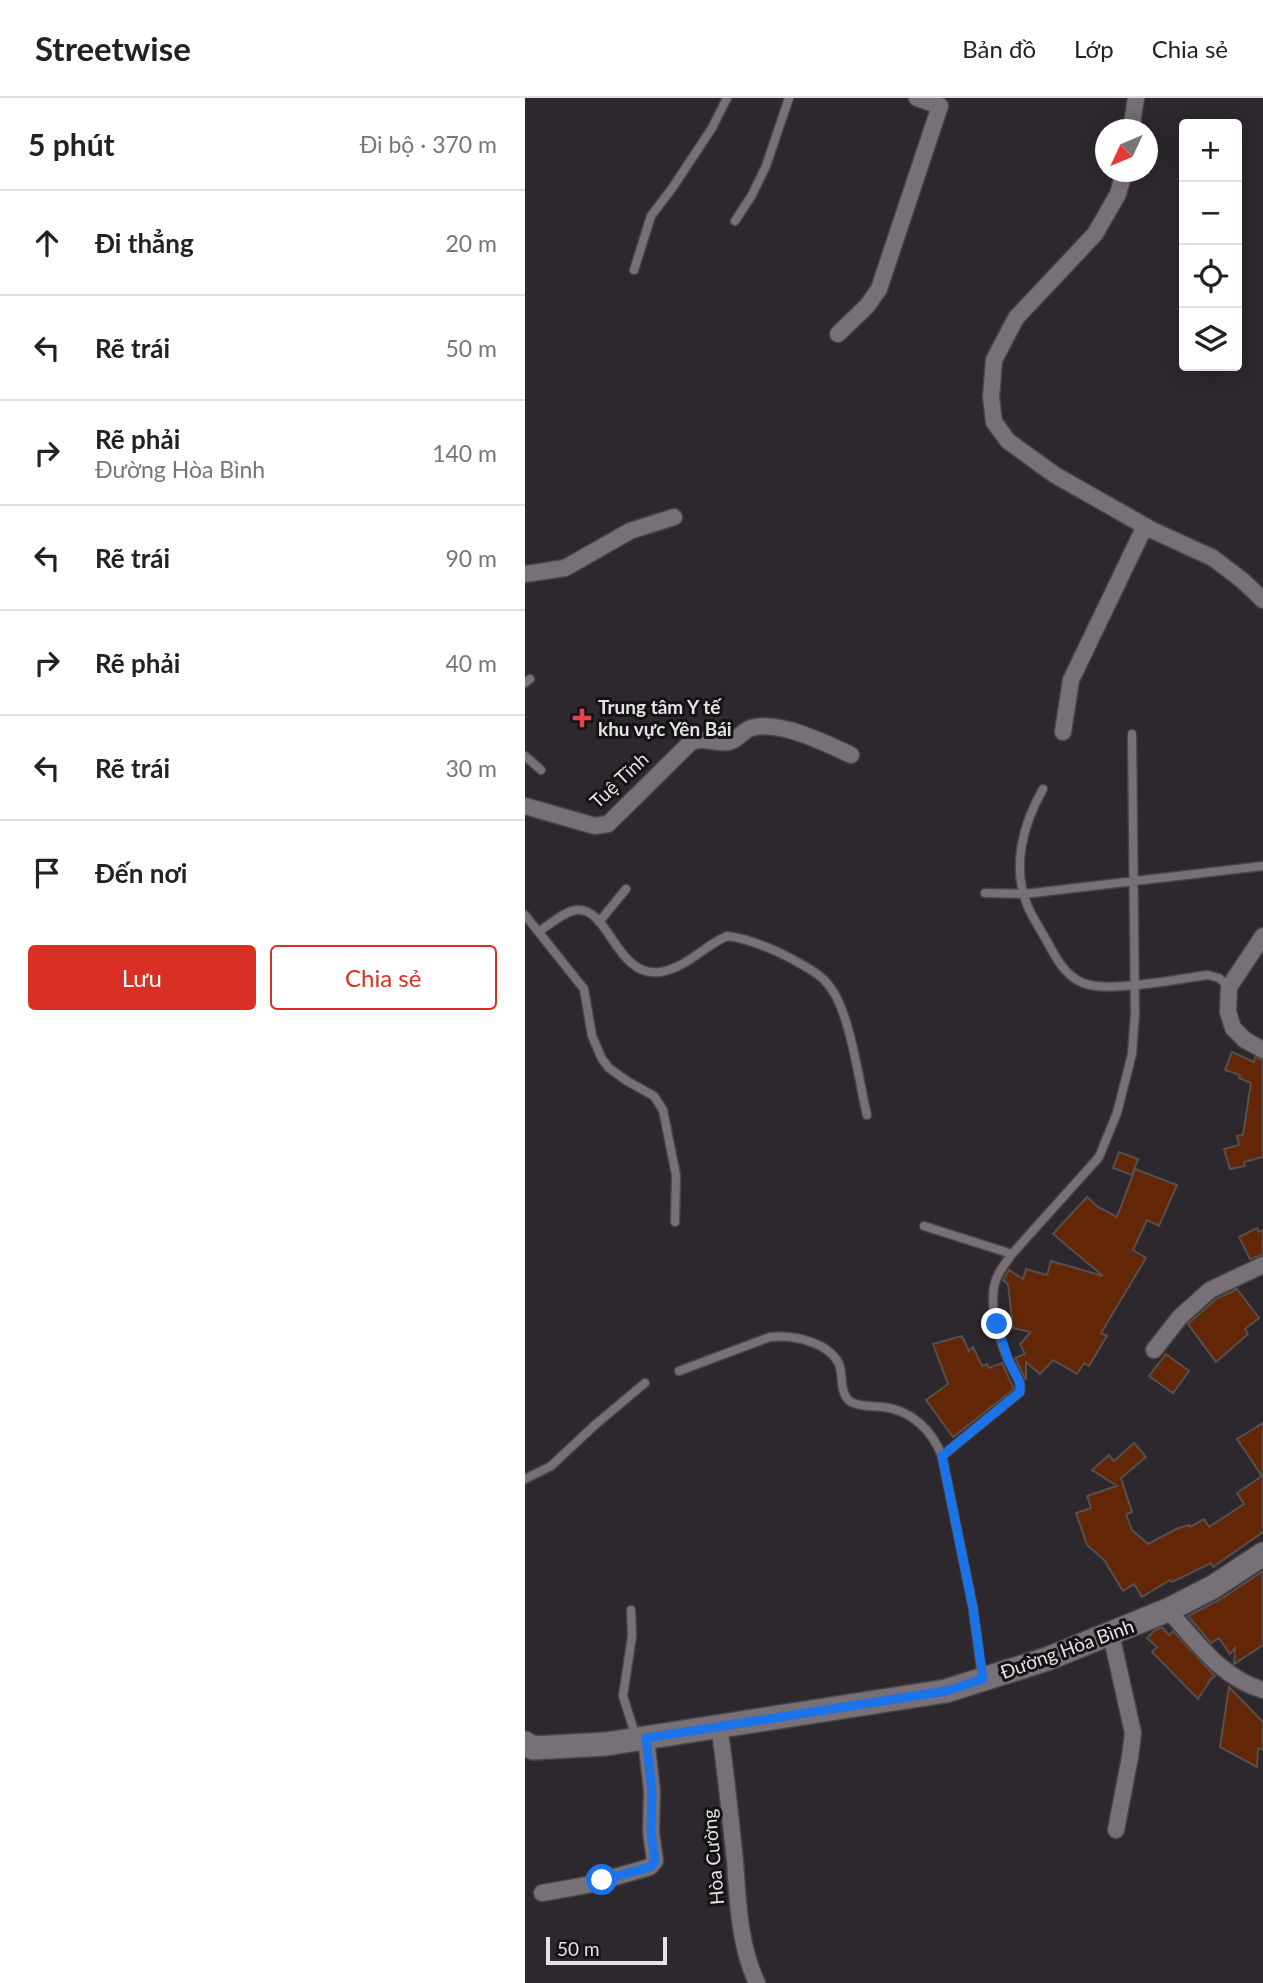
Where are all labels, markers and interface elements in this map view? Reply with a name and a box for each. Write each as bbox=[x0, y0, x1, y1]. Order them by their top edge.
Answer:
text: Streetwise bbox=[35, 28, 191, 68]
text: Bản đồ bbox=[962, 34, 1036, 63]
text: Lớp bbox=[1074, 34, 1114, 63]
text: Chia sẻ bbox=[1152, 34, 1228, 63]
north arrow bbox=[1095, 119, 1158, 182]
map controls bbox=[1179, 119, 1242, 371]
button: + bbox=[1179, 119, 1242, 182]
text: 5 phút bbox=[28, 126, 115, 162]
text: Đi bộ · 370 m bbox=[360, 130, 497, 158]
button: − bbox=[1179, 182, 1242, 245]
icon: ahead bbox=[28, 224, 66, 262]
text: Đi thẳng bbox=[95, 227, 194, 259]
text: 20 m bbox=[446, 229, 497, 257]
button: locate bbox=[1179, 245, 1242, 308]
button: layers bbox=[1179, 308, 1242, 371]
icon: left bbox=[28, 329, 66, 367]
text: Rẽ trái bbox=[95, 332, 170, 364]
text: 50 m bbox=[446, 334, 497, 362]
text: Rẽ phải bbox=[95, 423, 180, 455]
icon: right bbox=[28, 434, 66, 472]
text: 140 m bbox=[432, 439, 497, 467]
text: Đường Hòa Bình bbox=[95, 455, 265, 483]
icon: left bbox=[28, 539, 66, 577]
text: Rẽ trái bbox=[95, 542, 170, 574]
text: 90 m bbox=[446, 544, 497, 572]
icon: right bbox=[28, 644, 66, 682]
text: Rẽ phải bbox=[95, 647, 180, 679]
text: 40 m bbox=[446, 649, 497, 677]
place label: Trung tâm Y tế khu vực Yên Bái bbox=[598, 695, 732, 740]
marker: Trung tâm Y tế khu vực Yên Bái bbox=[572, 708, 592, 728]
street label: Tuệ Tĩnh bbox=[585, 747, 653, 812]
icon: left bbox=[28, 749, 66, 787]
text: Rẽ trái bbox=[95, 752, 170, 784]
text: 30 m bbox=[446, 754, 497, 782]
icon: arrive bbox=[28, 854, 66, 892]
text: Đến nơi bbox=[95, 857, 187, 889]
button: Lưu bbox=[28, 945, 256, 1010]
button: Chia sẻ bbox=[270, 945, 497, 1010]
route end bbox=[981, 1308, 1012, 1339]
street label: Đường Hòa Bình bbox=[997, 1614, 1137, 1683]
street label: Hòa Cường bbox=[697, 1808, 728, 1906]
route start bbox=[586, 1864, 617, 1895]
scale bar bbox=[546, 1934, 667, 1966]
text: 50 m bbox=[557, 1937, 600, 1960]

